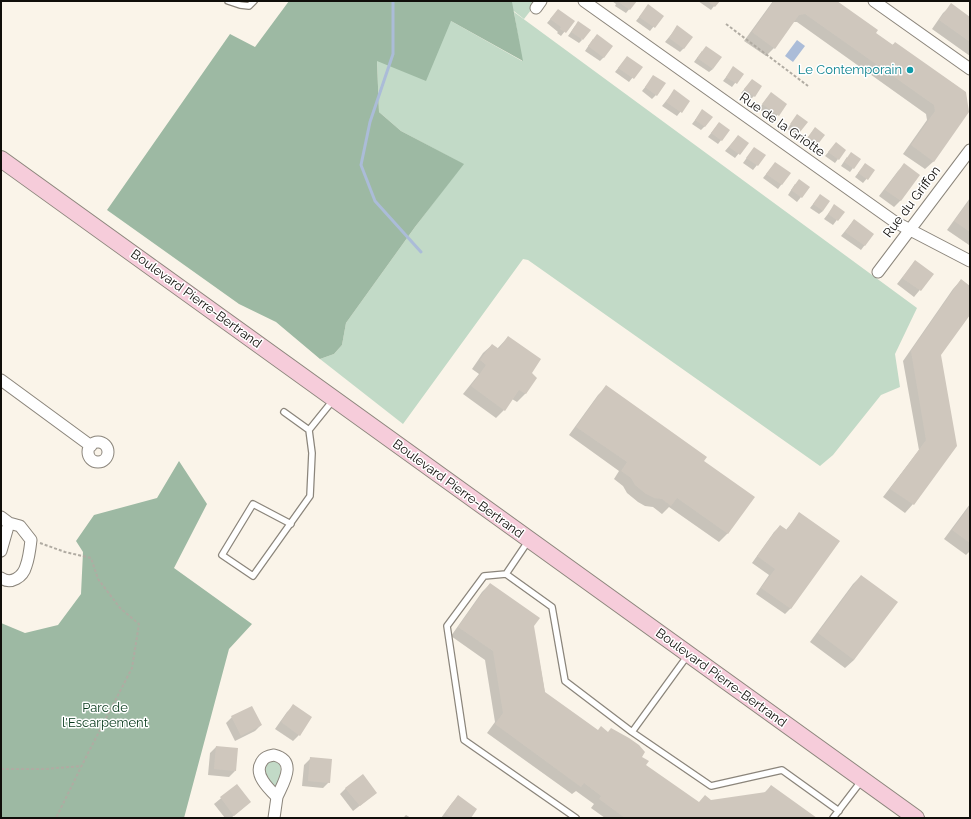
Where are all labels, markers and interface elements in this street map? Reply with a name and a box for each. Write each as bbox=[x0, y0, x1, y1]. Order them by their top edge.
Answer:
place label: Le Contemporain bbox=[798, 62, 902, 78]
marker: Le Contemporain bbox=[905, 65, 915, 75]
street label: Rue de la Griotte bbox=[736, 90, 828, 160]
street label: Rue du Griffon bbox=[880, 163, 944, 241]
street label: Boulevard Pierre-Bertrand bbox=[128, 246, 264, 352]
street label: Boulevard Pierre-Bertrand bbox=[390, 436, 526, 542]
street label: Boulevard Pierre-Bertrand bbox=[653, 625, 789, 731]
park label: Parc de l'Escarpement bbox=[62, 700, 148, 731]

